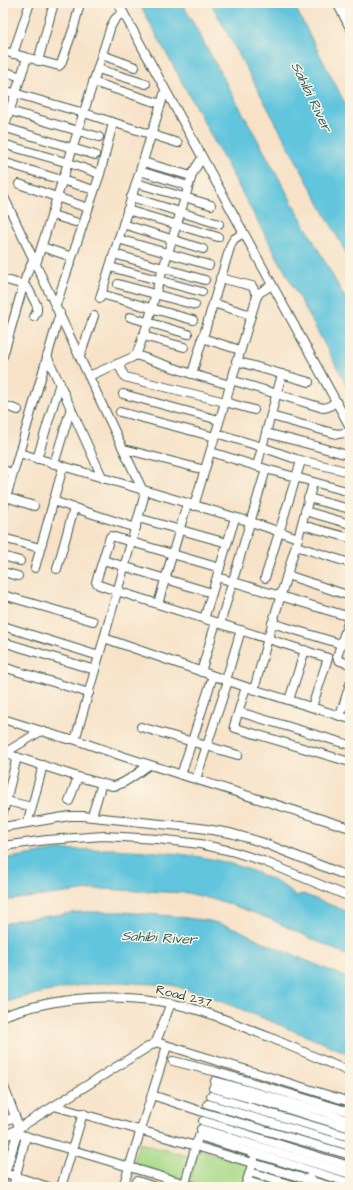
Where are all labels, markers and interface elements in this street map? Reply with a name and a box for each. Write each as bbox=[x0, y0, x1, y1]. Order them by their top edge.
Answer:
water label: Sahibi River bbox=[285, 59, 337, 136]
water label: Sahibi River bbox=[121, 926, 198, 950]
street label: Road 237 bbox=[154, 980, 214, 1012]

